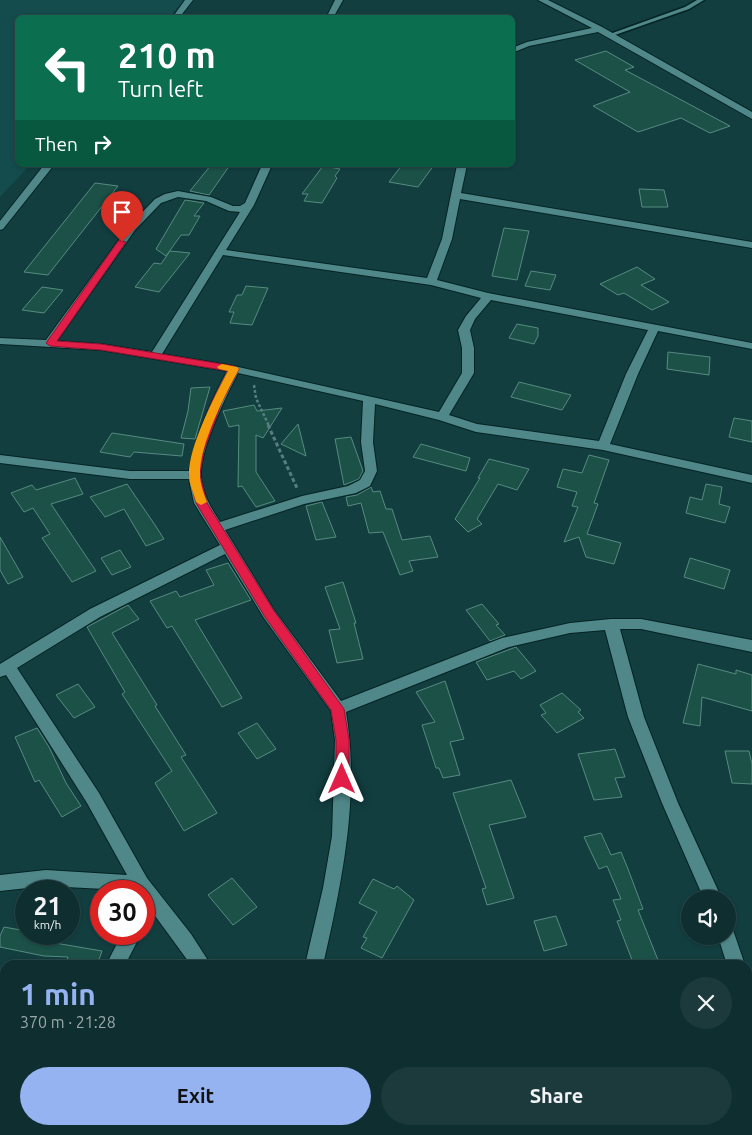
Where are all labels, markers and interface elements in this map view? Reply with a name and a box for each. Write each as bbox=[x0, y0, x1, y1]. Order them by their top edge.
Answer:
icon: left bbox=[35, 35, 100, 100]
text: 210 m bbox=[118, 35, 216, 75]
text: Turn left bbox=[118, 76, 203, 101]
icon: right bbox=[88, 130, 116, 158]
text: Then bbox=[35, 133, 78, 155]
pin bbox=[101, 191, 143, 242]
icon: arrive bbox=[108, 198, 136, 226]
position arrow bbox=[315, 752, 367, 804]
speed limit sign: 30 bbox=[90, 880, 155, 945]
map controls bbox=[681, 890, 736, 945]
button: sound bbox=[681, 890, 736, 945]
text: 21 bbox=[33, 892, 62, 920]
text: km/h bbox=[34, 918, 61, 931]
text: 1 min bbox=[20, 977, 96, 1011]
button: close bbox=[680, 977, 732, 1029]
text: 370 m · 21:28 bbox=[20, 1013, 116, 1031]
button: Exit bbox=[20, 1067, 371, 1125]
button: Share bbox=[381, 1067, 732, 1125]

